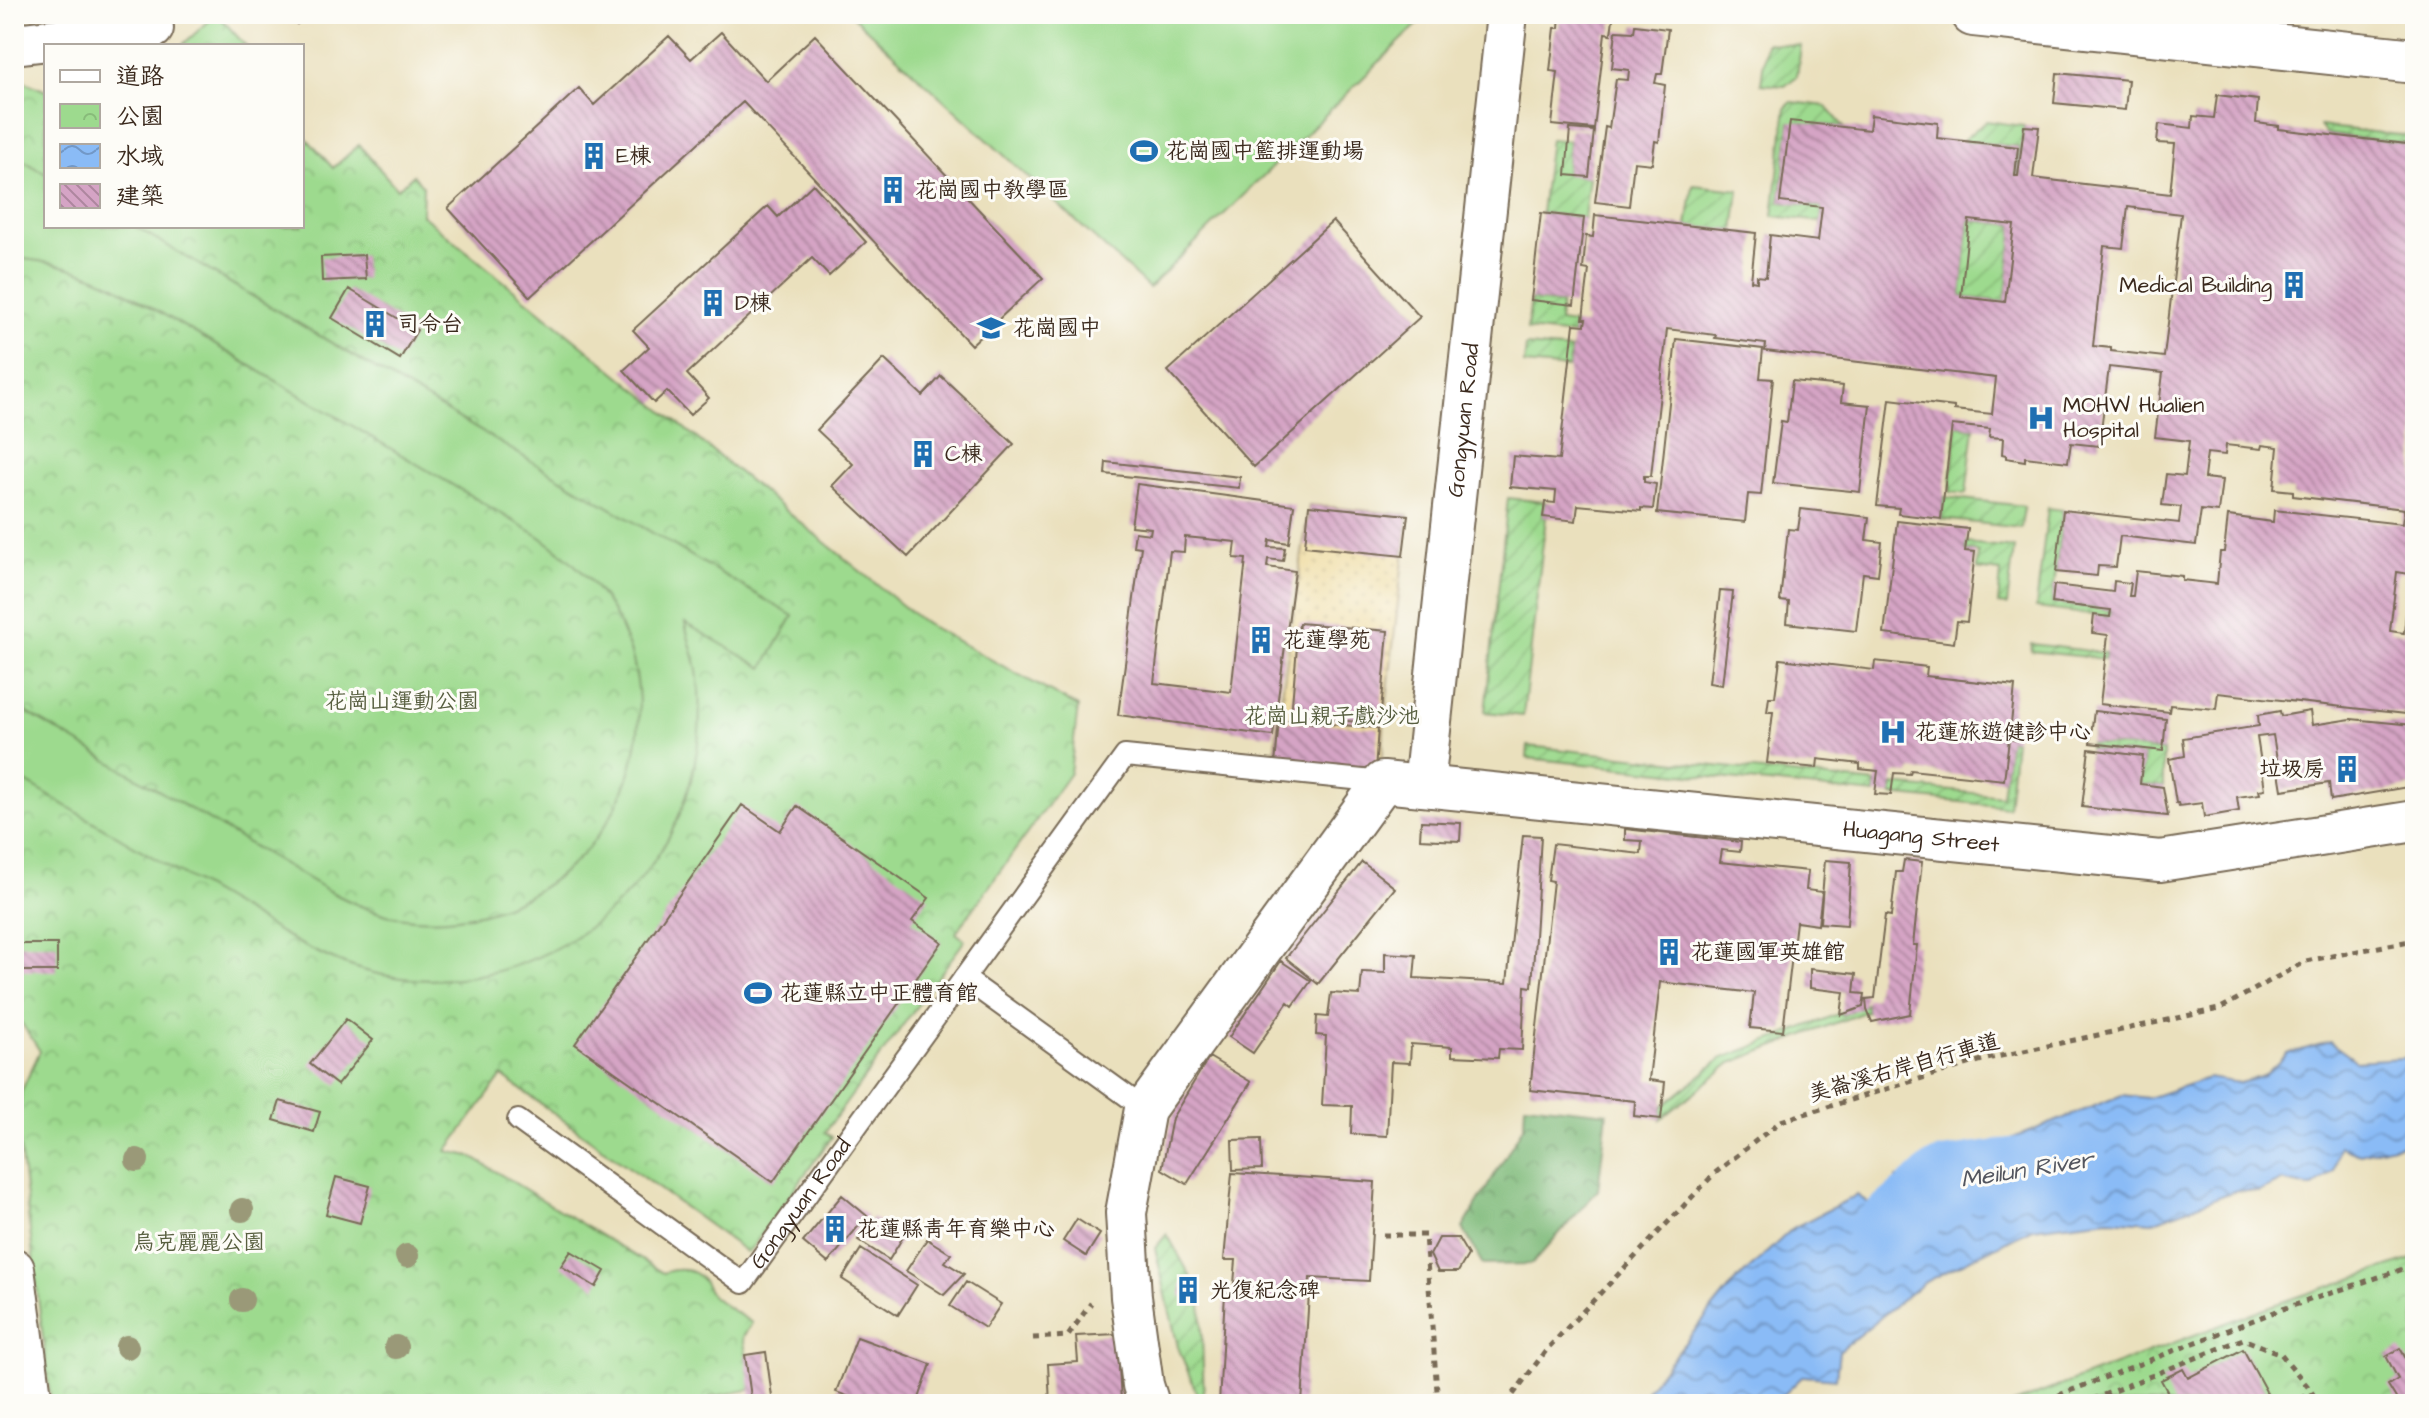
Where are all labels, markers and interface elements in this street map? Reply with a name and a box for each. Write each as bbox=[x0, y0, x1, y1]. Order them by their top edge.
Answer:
legend bbox=[44, 44, 304, 228]
text: 道路 bbox=[116, 60, 164, 94]
text: 公園 bbox=[116, 100, 164, 134]
sports icon: 花崗國中籃排運動場 bbox=[1129, 136, 1159, 166]
place label: 花崗國中籃排運動場 bbox=[1166, 136, 1364, 167]
text: 水域 bbox=[116, 140, 164, 174]
building icon: E棟 bbox=[579, 141, 609, 171]
place label: E棟 bbox=[616, 141, 651, 172]
building icon: 花崗國中教學區 bbox=[878, 175, 908, 205]
place label: 花崗國中教學區 bbox=[915, 175, 1069, 206]
text: 建築 bbox=[116, 180, 164, 214]
place label: Medical Building bbox=[2119, 270, 2272, 302]
building icon: Medical Building bbox=[2279, 270, 2309, 300]
building icon: D棟 bbox=[698, 288, 728, 318]
place label: D棟 bbox=[735, 288, 771, 319]
building icon: 司令台 bbox=[360, 309, 390, 339]
place label: 司令台 bbox=[397, 309, 463, 340]
school or university icon: 花崗國中 bbox=[976, 313, 1006, 343]
place label: 花崗國中 bbox=[1013, 313, 1101, 344]
street label: Gongyuan Road bbox=[1440, 342, 1487, 499]
place label: MOHW Hualien Hospital bbox=[2063, 390, 2204, 446]
hospital icon: MOHW Hualien Hospital bbox=[2026, 403, 2056, 433]
building icon: C棟 bbox=[908, 439, 938, 469]
place label: C棟 bbox=[945, 439, 983, 470]
building icon: 花蓮學苑 bbox=[1246, 625, 1276, 655]
place label: 花蓮學苑 bbox=[1283, 625, 1371, 656]
park label: 花崗山運動公園 bbox=[325, 686, 479, 717]
park label: 花崗山親子戲沙池 bbox=[1244, 701, 1420, 732]
hospital icon: 花蓮旅遊健診中心 bbox=[1878, 717, 1908, 747]
place label: 花蓮旅遊健診中心 bbox=[1915, 717, 2091, 748]
place label: 垃圾房 bbox=[2259, 754, 2325, 785]
building icon: 垃圾房 bbox=[2332, 754, 2362, 784]
street label: Huagang Street bbox=[1841, 813, 2001, 860]
building icon: 花蓮國軍英雄館 bbox=[1654, 937, 1684, 967]
place label: 花蓮國軍英雄館 bbox=[1691, 937, 1845, 968]
sports icon: 花蓮縣立中正體育館 bbox=[743, 978, 773, 1008]
place label: 花蓮縣立中正體育館 bbox=[780, 978, 978, 1009]
street label: 美崙溪右岸自行車道 bbox=[1805, 1026, 2003, 1110]
street label: Gongyuan Road bbox=[743, 1132, 859, 1275]
water label: Meilun River bbox=[1958, 1142, 2098, 1197]
building icon: 花蓮縣青年育樂中心 bbox=[820, 1214, 850, 1244]
place label: 花蓮縣青年育樂中心 bbox=[857, 1214, 1055, 1245]
park label: 烏克麗麗公園 bbox=[133, 1227, 265, 1258]
building icon: 光復紀念碑 bbox=[1173, 1275, 1203, 1305]
place label: 光復紀念碑 bbox=[1210, 1275, 1320, 1306]

